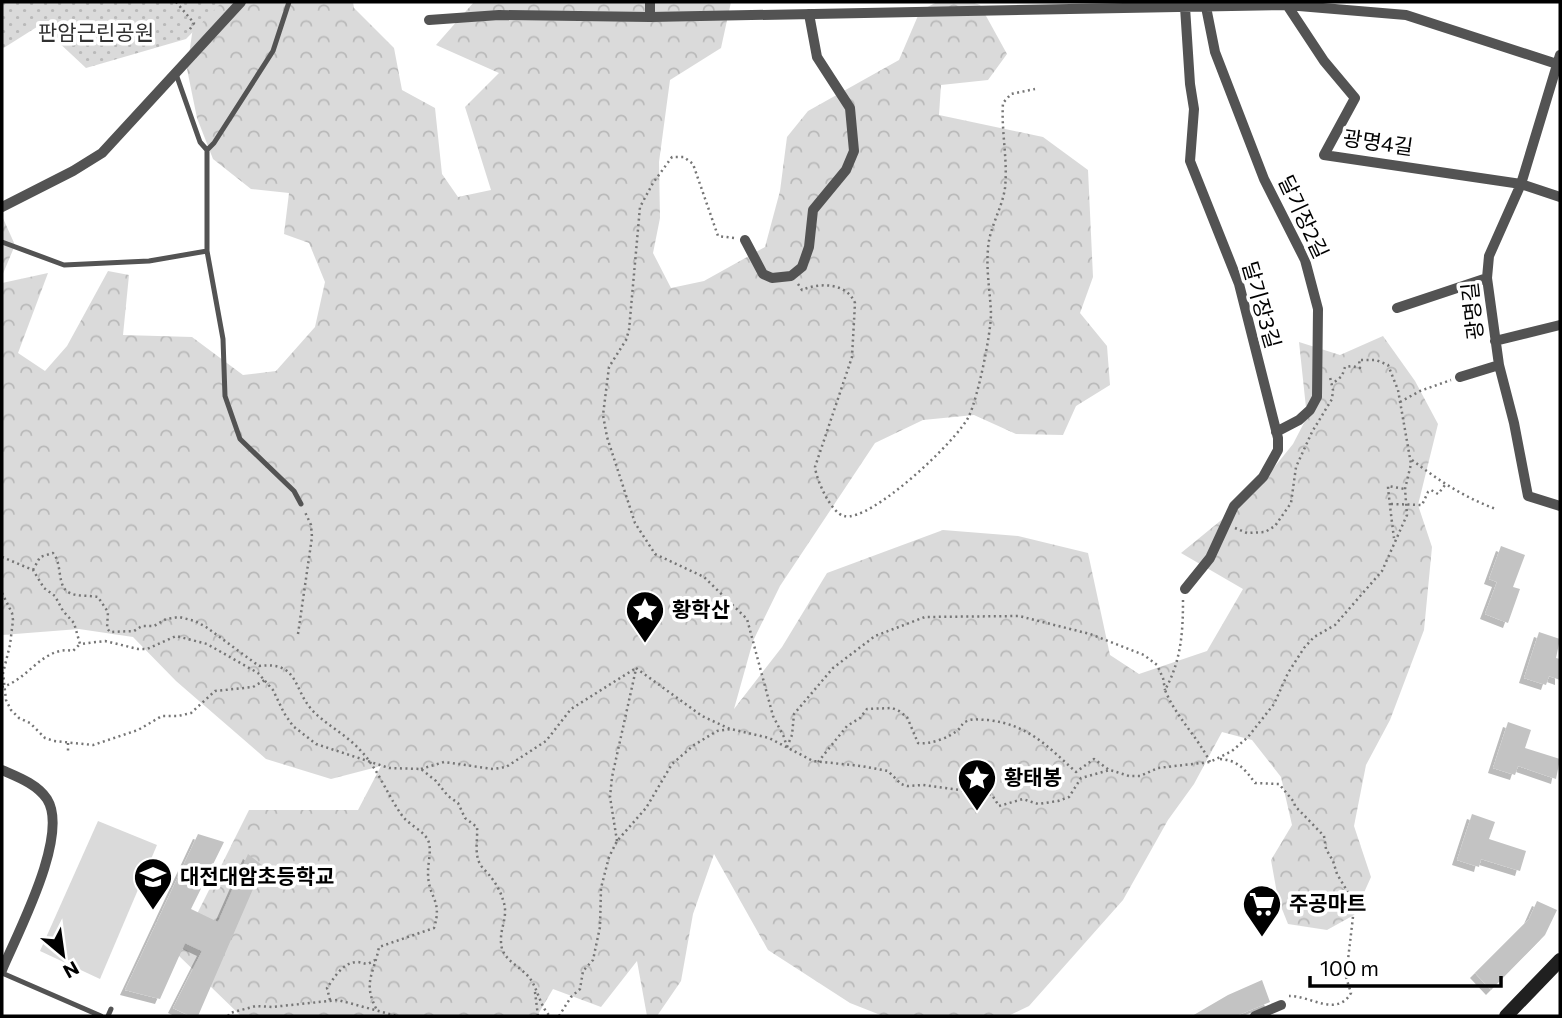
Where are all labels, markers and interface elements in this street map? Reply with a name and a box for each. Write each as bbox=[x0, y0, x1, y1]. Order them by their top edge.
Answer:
park label: 판암근린공원 bbox=[38, 19, 154, 44]
street label: 광명4길 bbox=[1342, 124, 1415, 159]
street label: 달기장2길 bbox=[1274, 171, 1334, 262]
street label: 달기장3길 bbox=[1238, 258, 1287, 351]
street label: 광명길 bbox=[1456, 281, 1487, 341]
place icon: 황학산 bbox=[624, 589, 666, 644]
place label: 황학산 bbox=[672, 596, 730, 621]
place icon: 황태봉 bbox=[956, 757, 998, 812]
place label: 황태봉 bbox=[1004, 764, 1062, 789]
school or university icon: 대전대암초등학교 bbox=[132, 856, 174, 911]
place label: 대전대암초등학교 bbox=[180, 863, 335, 888]
supermarket icon: 주공마트 bbox=[1241, 883, 1283, 938]
place label: 주공마트 bbox=[1289, 890, 1366, 915]
north arrow bbox=[28, 920, 98, 990]
scale bar bbox=[1310, 944, 1501, 988]
text: 100 m bbox=[1320, 955, 1379, 980]
text: N bbox=[60, 957, 83, 984]

